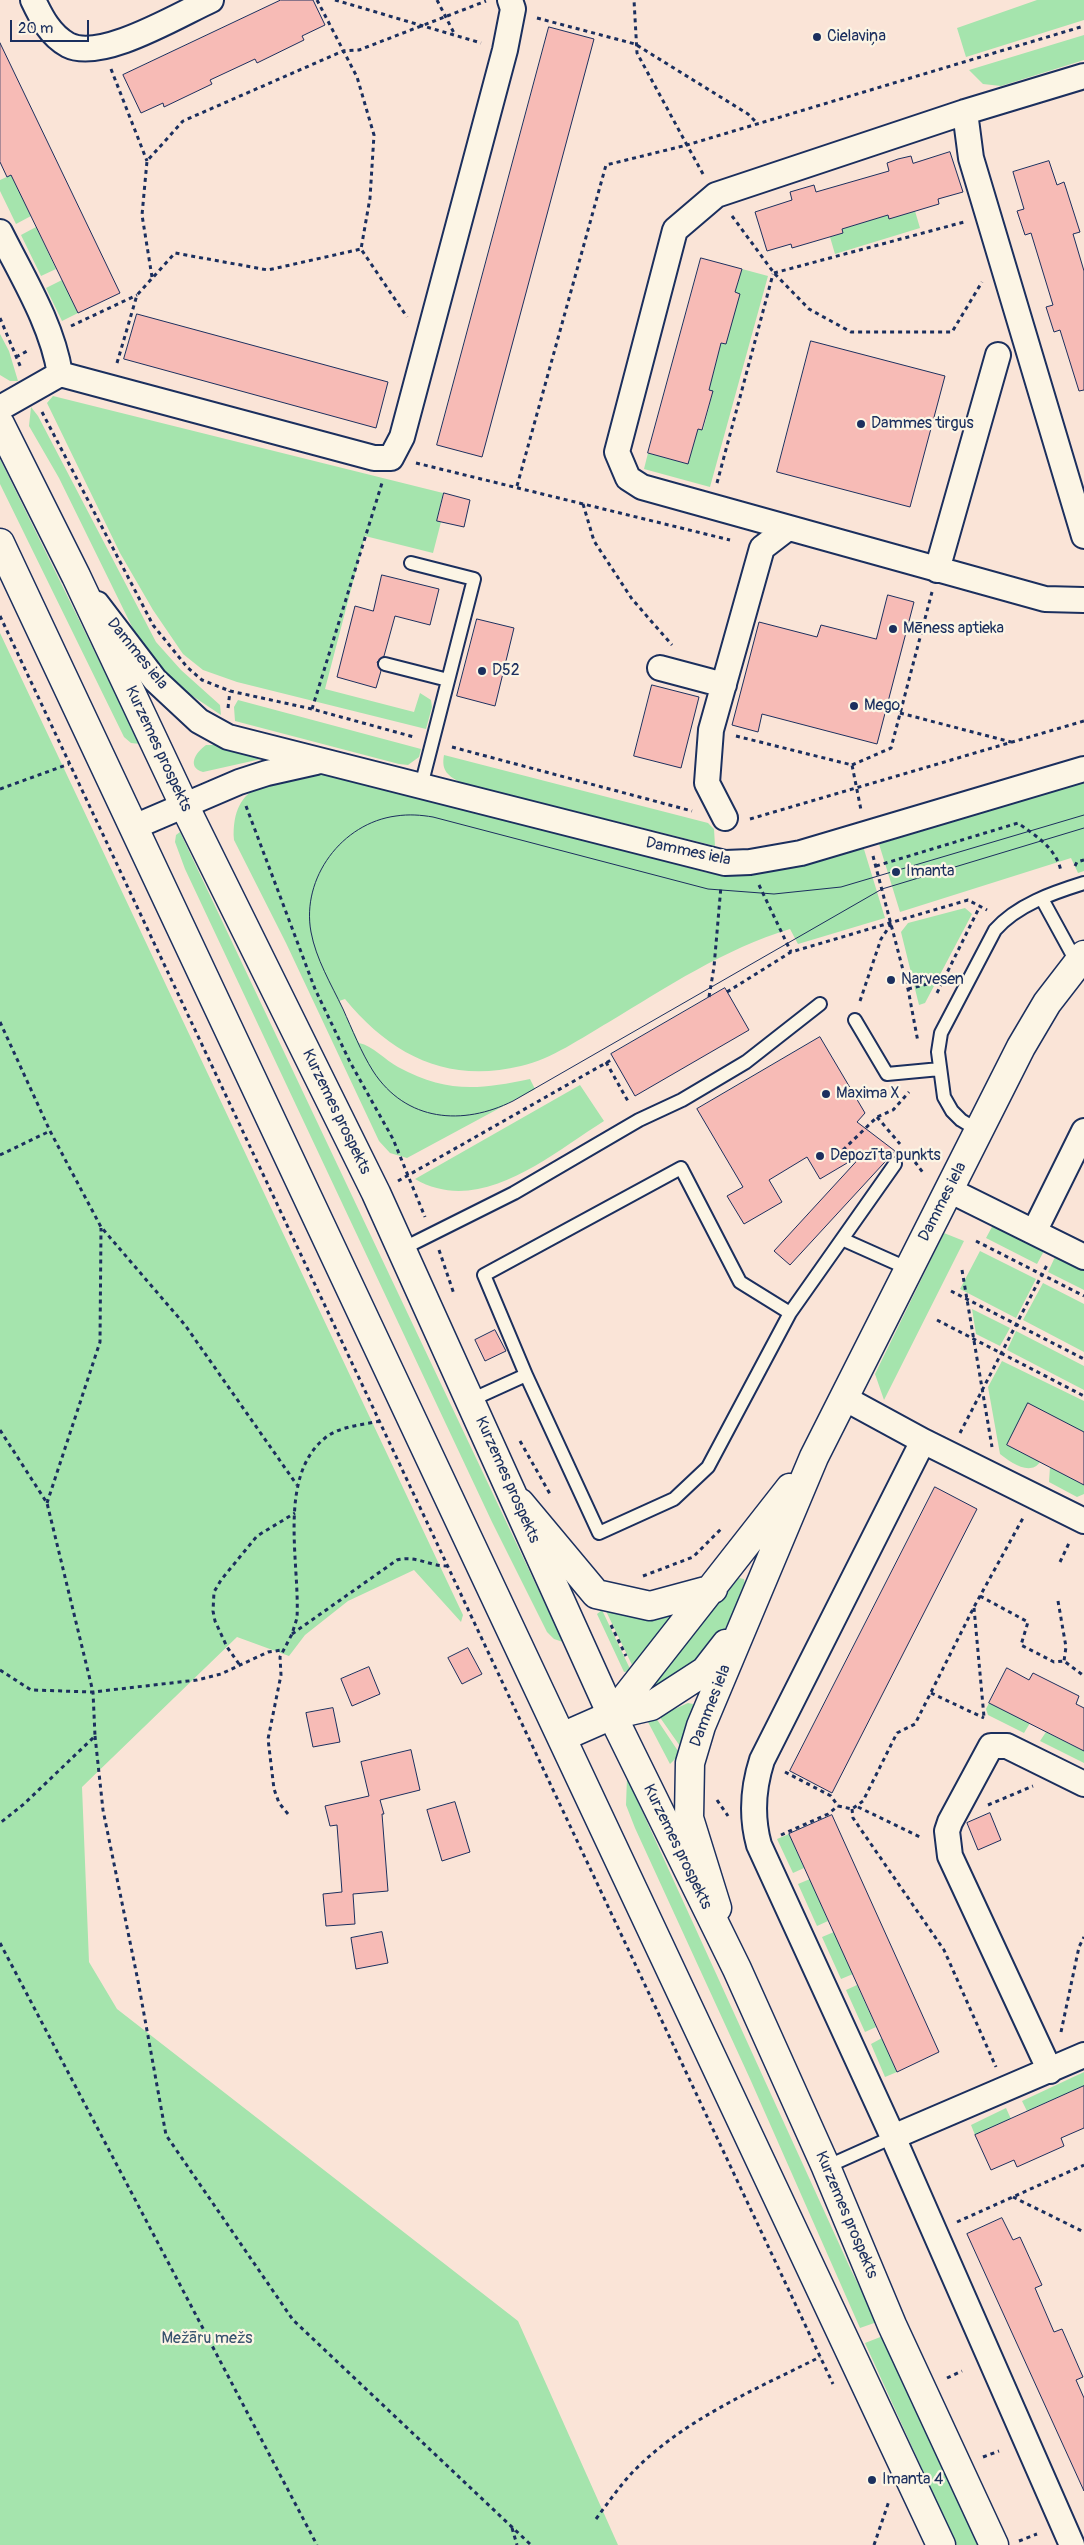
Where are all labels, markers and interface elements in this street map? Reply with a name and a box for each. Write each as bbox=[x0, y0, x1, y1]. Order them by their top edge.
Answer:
scale bar bbox=[12, 10, 91, 42]
text: 20 m bbox=[18, 19, 53, 38]
place label: Cielaviņa bbox=[827, 27, 886, 47]
marker: Cielaviņa bbox=[811, 31, 823, 43]
place label: Dammes tirgus bbox=[871, 414, 974, 434]
marker: Dammes tirgus bbox=[855, 418, 867, 430]
street label: Dammes iela bbox=[102, 614, 172, 694]
place label: Mēness aptieka bbox=[903, 619, 1004, 639]
marker: Mēness aptieka bbox=[887, 623, 899, 635]
place label: D52 bbox=[492, 661, 520, 681]
marker: D52 bbox=[476, 665, 488, 677]
street label: Kurzemes prospekts bbox=[120, 683, 196, 815]
place label: Mego bbox=[864, 696, 900, 716]
marker: Mego bbox=[848, 700, 860, 712]
street label: Dammes iela bbox=[644, 834, 732, 870]
place label: Imanta bbox=[906, 862, 954, 882]
marker: Imanta bbox=[890, 866, 902, 878]
place label: Narvesen bbox=[901, 970, 964, 990]
marker: Narvesen bbox=[885, 974, 897, 986]
street label: Kurzemes prospekts bbox=[297, 1046, 375, 1178]
place label: Maxima X bbox=[836, 1084, 900, 1104]
marker: Maxima X bbox=[820, 1088, 832, 1100]
place label: Depozīta punkts bbox=[830, 1146, 941, 1166]
marker: Depozīta punkts bbox=[814, 1150, 826, 1162]
street label: Dammes iela bbox=[915, 1159, 971, 1245]
street label: Kurzemes prospekts bbox=[470, 1414, 544, 1546]
street label: Dammes iela bbox=[687, 1662, 735, 1750]
street label: Kurzemes prospekts bbox=[638, 1781, 716, 1913]
street label: Kurzemes prospekts bbox=[810, 2148, 882, 2282]
park label: Mežāru mežs bbox=[162, 2329, 252, 2349]
place label: Imanta 4 bbox=[882, 2470, 943, 2490]
marker: Imanta 4 bbox=[866, 2474, 878, 2486]

